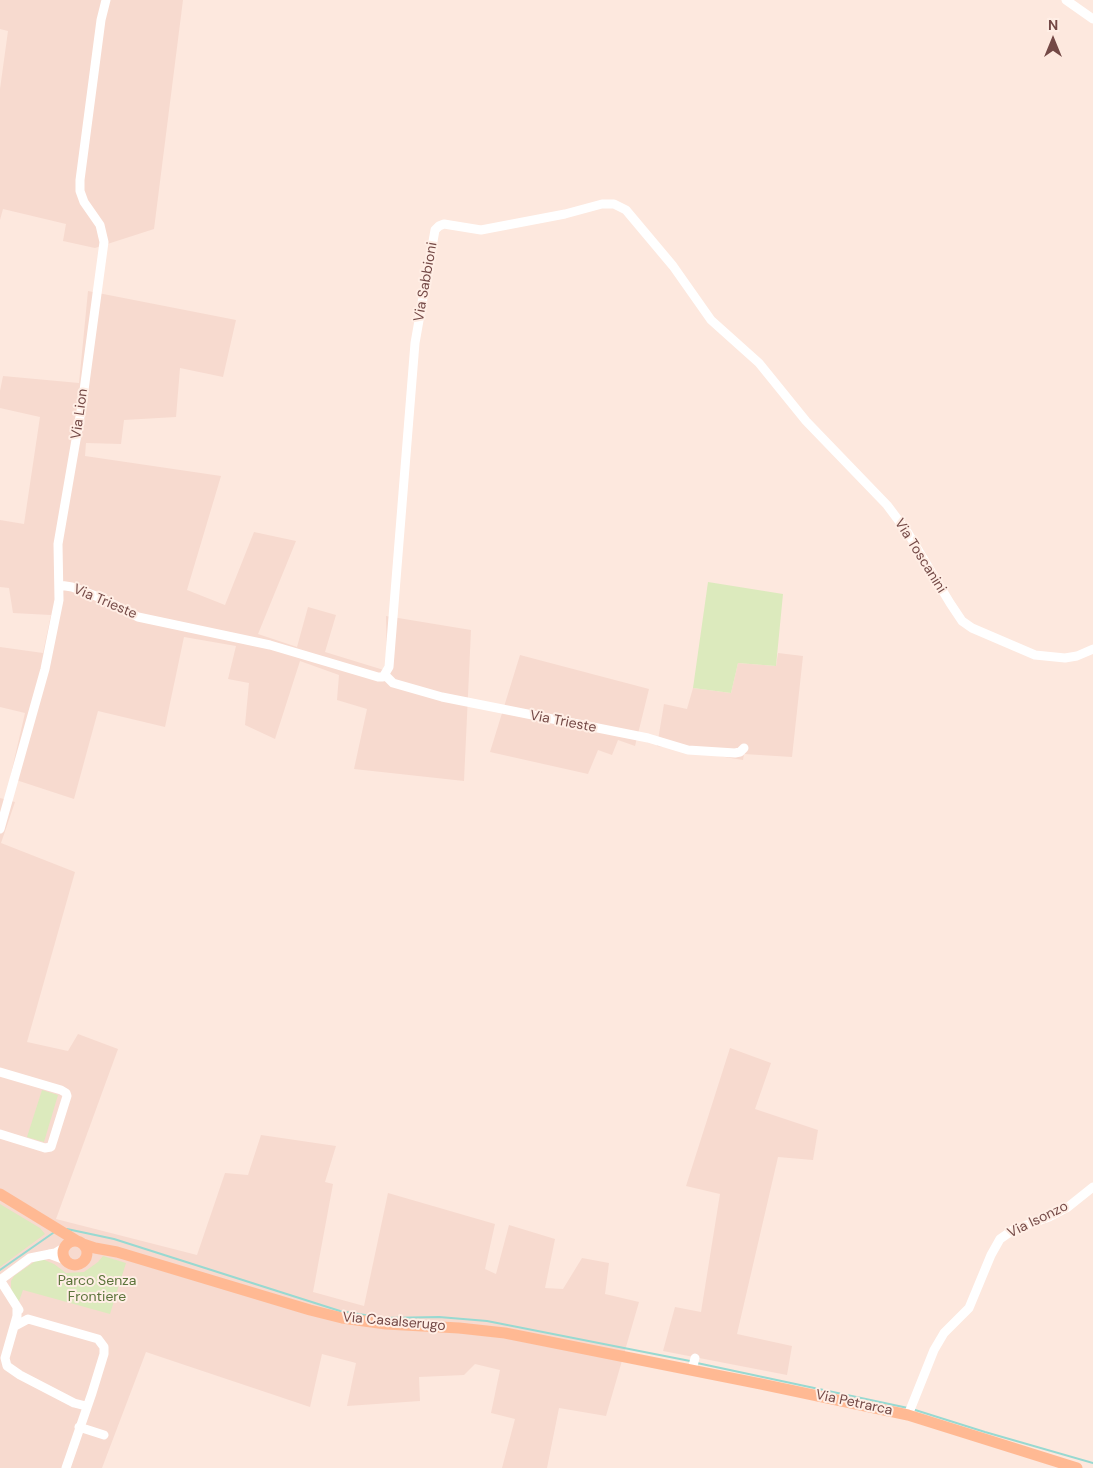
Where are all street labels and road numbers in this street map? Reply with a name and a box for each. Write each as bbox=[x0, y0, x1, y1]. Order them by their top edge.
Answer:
street label: Via Sabbioni bbox=[411, 241, 441, 323]
street label: Via Lion bbox=[68, 388, 92, 440]
street label: Via Toscanini bbox=[891, 516, 949, 596]
street label: Via Trieste bbox=[71, 581, 139, 623]
street label: Via Trieste bbox=[528, 707, 598, 737]
street label: Via Isonzo bbox=[1005, 1198, 1071, 1242]
street label: Via Casalserugo bbox=[342, 1309, 446, 1335]
street label: Via Petrarca bbox=[814, 1387, 894, 1419]

